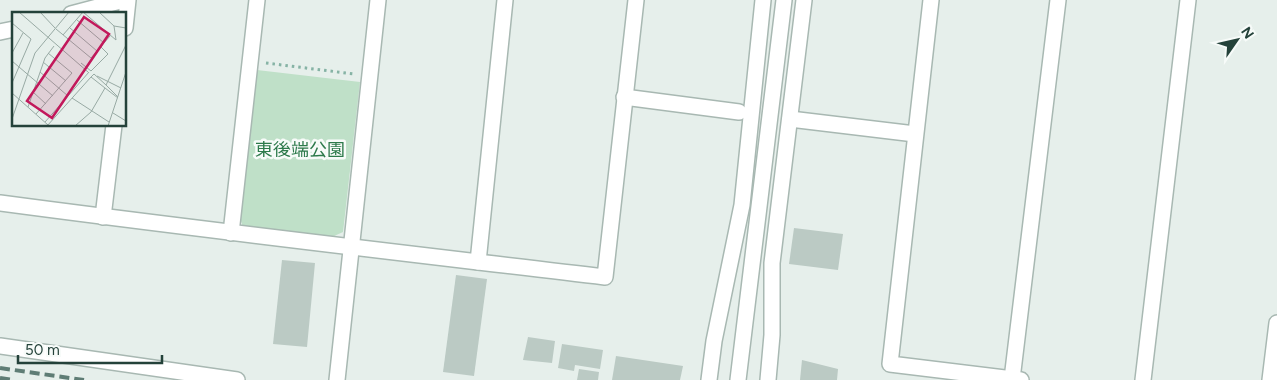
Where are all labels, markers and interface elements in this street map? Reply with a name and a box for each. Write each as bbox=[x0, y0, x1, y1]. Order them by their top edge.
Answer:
inset map bbox=[12, 12, 126, 126]
north arrow bbox=[1212, 15, 1262, 65]
text: N bbox=[1237, 24, 1257, 42]
park label: 東後端公園 bbox=[255, 139, 345, 161]
scale bar bbox=[18, 332, 161, 364]
text: 50 m bbox=[25, 341, 60, 359]

